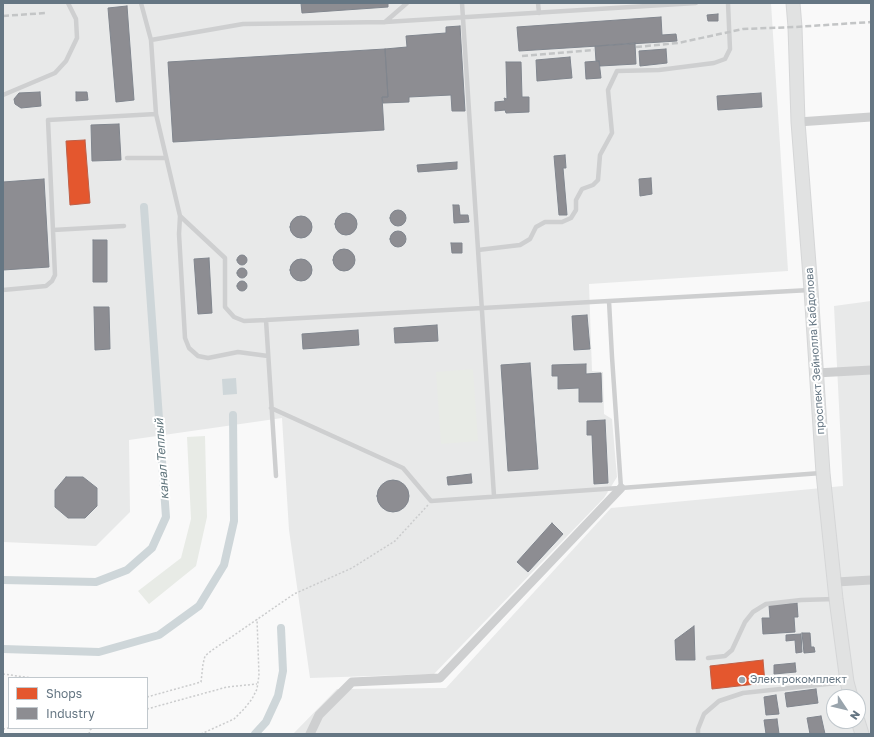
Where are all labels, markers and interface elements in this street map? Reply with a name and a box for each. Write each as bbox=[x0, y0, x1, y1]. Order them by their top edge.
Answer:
street label: проспект Зейнолла Кабдолова bbox=[803, 267, 827, 435]
water label: канал Теплый bbox=[152, 418, 172, 500]
place label: Электрокомплект bbox=[750, 673, 847, 687]
marker: Электрокомплект bbox=[737, 675, 747, 685]
legend bbox=[8, 677, 148, 729]
text: Shops bbox=[46, 686, 82, 701]
north arrow bbox=[826, 689, 866, 729]
text: Industry bbox=[46, 706, 95, 721]
text: N bbox=[848, 708, 863, 723]

